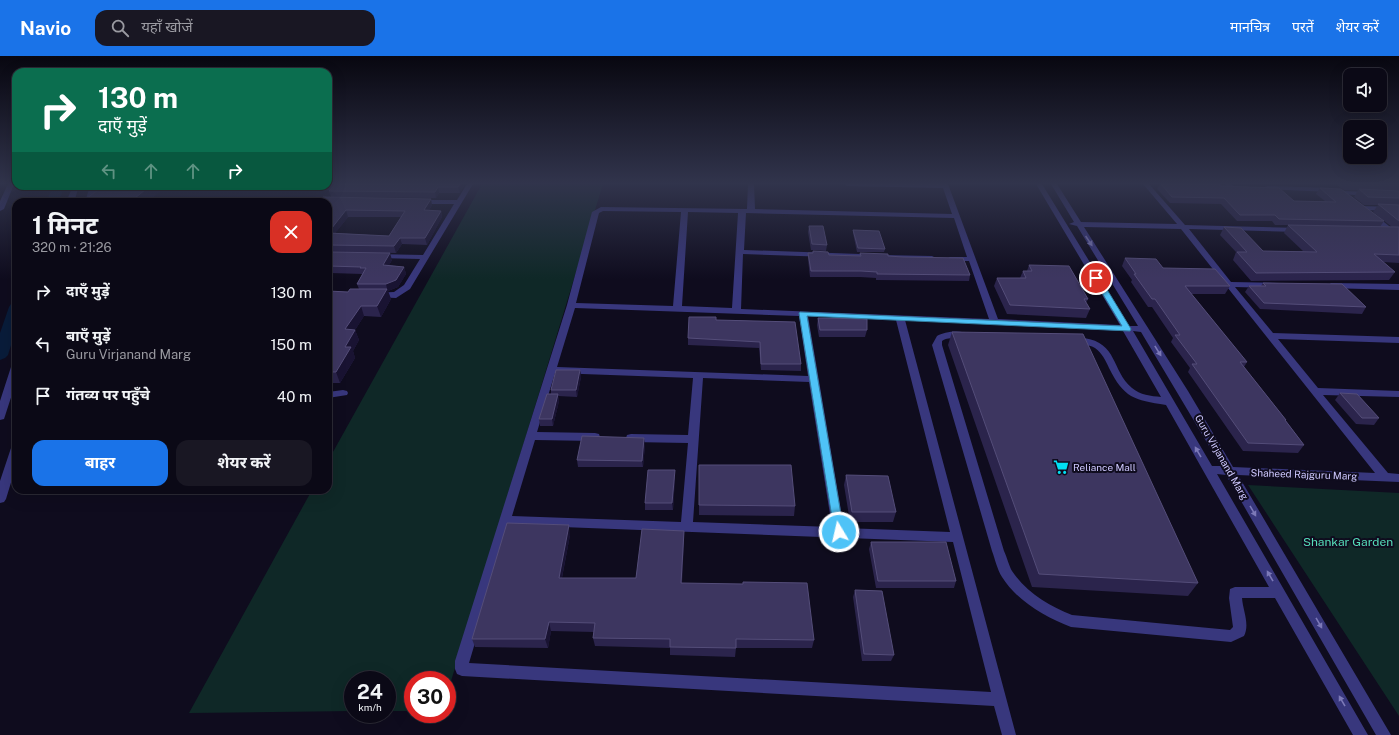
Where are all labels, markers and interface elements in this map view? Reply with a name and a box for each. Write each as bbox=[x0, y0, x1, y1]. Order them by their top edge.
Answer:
search box bbox=[95, 10, 375, 46]
text: Navio bbox=[20, 17, 71, 39]
icon: search bbox=[109, 17, 131, 39]
text: यहाँ खोजें bbox=[141, 18, 193, 35]
text: मानचित्र bbox=[1230, 19, 1270, 35]
text: परतें bbox=[1292, 19, 1314, 35]
text: शेयर करें bbox=[1336, 19, 1379, 35]
map controls bbox=[1343, 68, 1387, 164]
button: sound bbox=[1343, 68, 1387, 112]
text: 130 m bbox=[98, 81, 178, 114]
icon: right bbox=[32, 84, 84, 136]
text: दाएँ मुड़ें bbox=[98, 115, 147, 136]
button: layers bbox=[1343, 120, 1387, 164]
icon: left bbox=[98, 160, 120, 182]
icon: ahead bbox=[140, 160, 162, 182]
icon: ahead bbox=[182, 160, 204, 182]
icon: right bbox=[224, 160, 246, 182]
text: 1 मिनट bbox=[32, 211, 98, 239]
button: close bbox=[270, 211, 312, 253]
one-way arrow bbox=[1085, 236, 1093, 246]
text: 320 m · 21:26 bbox=[32, 240, 112, 255]
pin bbox=[1079, 261, 1113, 295]
icon: arrive bbox=[1085, 267, 1107, 289]
icon: right bbox=[32, 281, 54, 303]
text: दाएँ मुड़ें bbox=[66, 282, 110, 299]
text: 130 m bbox=[271, 284, 312, 301]
text: बाएँ मुड़ें bbox=[66, 327, 111, 344]
icon: left bbox=[32, 333, 54, 355]
text: 150 m bbox=[270, 336, 312, 353]
one-way arrow bbox=[1155, 345, 1162, 357]
text: Guru Virjanand Marg bbox=[66, 347, 191, 362]
icon: arrive bbox=[32, 385, 54, 407]
text: गंतव्य पर पहुँचे bbox=[66, 386, 150, 403]
text: 40 m bbox=[277, 388, 312, 405]
street label: Guru Virjanand Marg bbox=[1193, 412, 1251, 502]
button: बाहर bbox=[32, 440, 168, 486]
button: शेयर करें bbox=[176, 440, 312, 486]
one-way arrow bbox=[1194, 446, 1201, 458]
supermarket icon: Reliance Mall bbox=[1052, 458, 1070, 476]
place label: Reliance Mall bbox=[1073, 461, 1136, 473]
street label: Shaheed Rajguru Marg bbox=[1250, 466, 1358, 482]
one-way arrow bbox=[1250, 505, 1257, 517]
position arrow bbox=[818, 511, 860, 553]
park label: Shankar Garden bbox=[1303, 535, 1393, 549]
one-way arrow bbox=[1266, 570, 1273, 582]
one-way arrow bbox=[1315, 617, 1322, 629]
speed limit sign: 30 bbox=[404, 671, 456, 723]
text: 24 bbox=[357, 680, 383, 704]
one-way arrow bbox=[1338, 695, 1345, 707]
text: km/h bbox=[358, 701, 382, 713]

